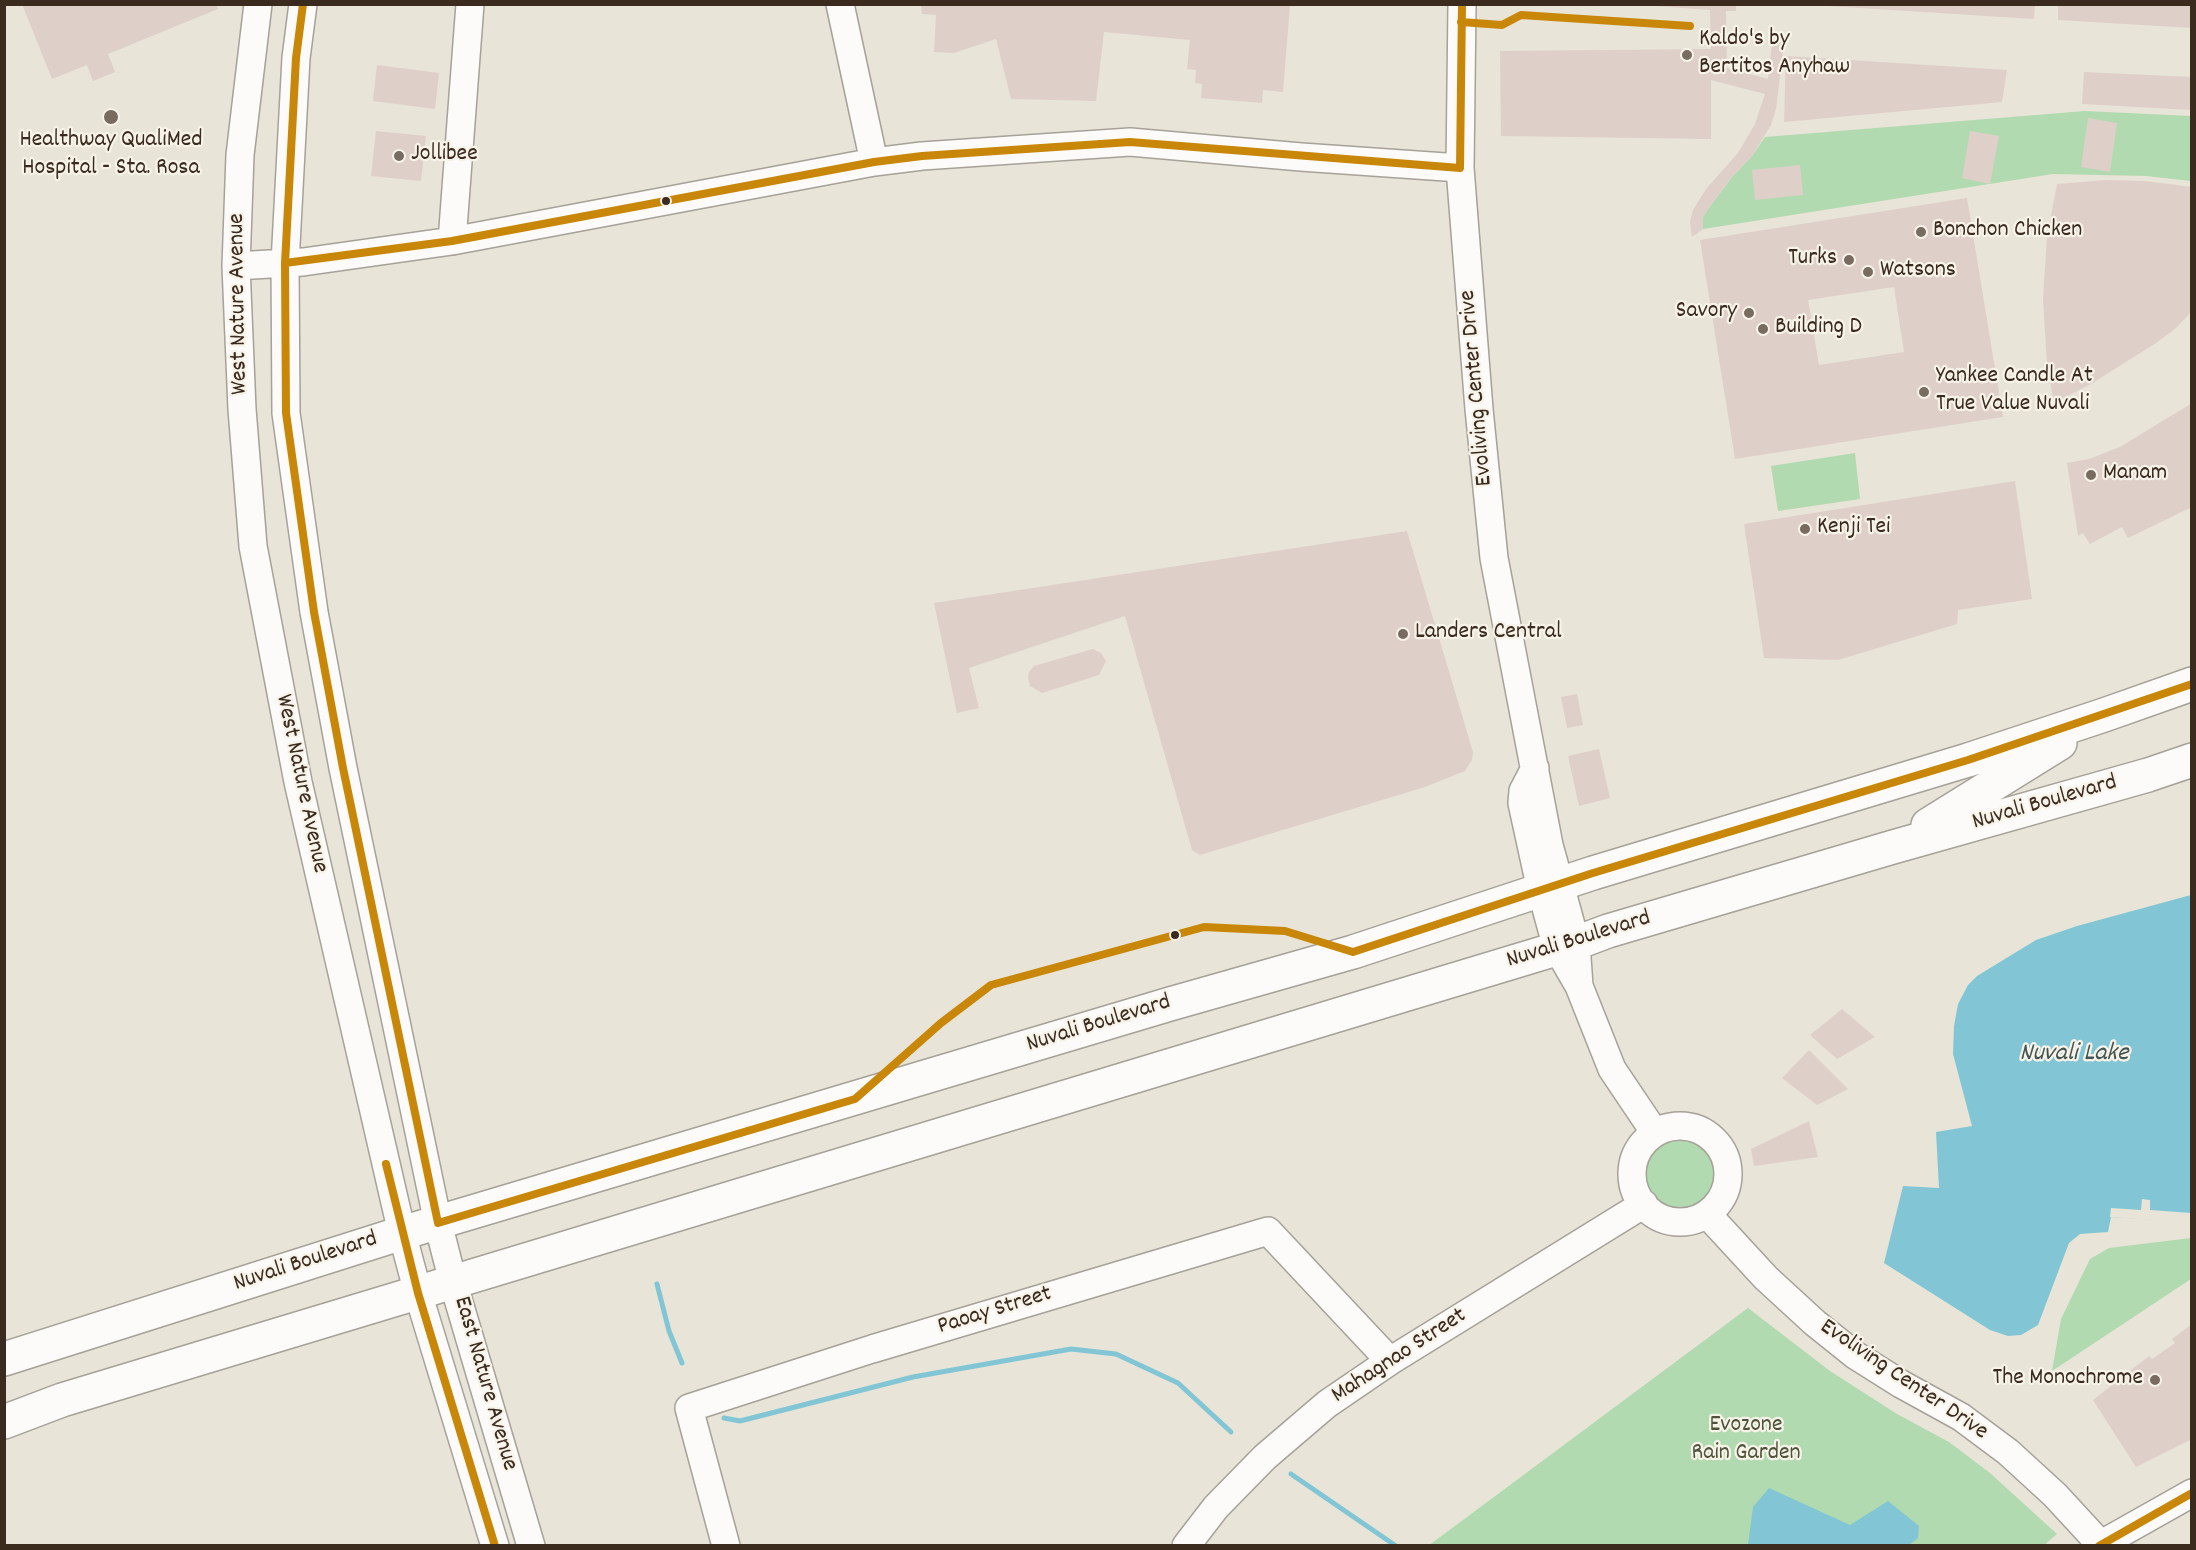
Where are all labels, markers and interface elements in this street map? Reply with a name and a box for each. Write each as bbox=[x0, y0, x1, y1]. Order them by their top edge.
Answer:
place label: Kaldo's by Bertitos Anyhaw bbox=[1699, 27, 1850, 83]
marker: Kaldo's by Bertitos Anyhaw bbox=[1680, 48, 1694, 62]
marker: Healthway QualiMed Hospital - Sta. Rosa bbox=[102, 108, 120, 126]
place label: Healthway QualiMed Hospital - Sta. Rosa bbox=[19, 128, 203, 184]
place label: Jollibee bbox=[411, 142, 478, 170]
marker: Jollibee bbox=[392, 149, 406, 163]
unlabelled marker bbox=[660, 195, 672, 207]
street label: West Nature Avenue bbox=[224, 213, 256, 395]
place label: Bonchon Chicken bbox=[1933, 218, 2082, 246]
marker: Bonchon Chicken bbox=[1914, 225, 1928, 239]
place label: Turks bbox=[1788, 246, 1837, 274]
marker: Turks bbox=[1842, 253, 1856, 267]
place label: Watsons bbox=[1880, 258, 1956, 286]
marker: Watsons bbox=[1861, 265, 1875, 279]
street label: Evoliving Center Drive bbox=[1455, 289, 1501, 487]
place label: Savory bbox=[1676, 299, 1737, 327]
marker: Savory bbox=[1742, 306, 1756, 320]
place label: Building D bbox=[1775, 315, 1862, 343]
marker: Building D bbox=[1756, 322, 1770, 336]
place label: Yankee Candle At True Value Nuvali bbox=[1936, 364, 2093, 420]
marker: Yankee Candle At True Value Nuvali bbox=[1917, 385, 1931, 399]
place label: Manam bbox=[2103, 461, 2167, 489]
marker: Manam bbox=[2084, 468, 2098, 482]
place label: Kenji Tei bbox=[1817, 515, 1890, 543]
marker: Kenji Tei bbox=[1798, 522, 1812, 536]
place label: Landers Central bbox=[1415, 620, 1562, 648]
marker: Landers Central bbox=[1396, 627, 1410, 641]
street label: West Nature Avenue bbox=[267, 692, 333, 876]
street label: Nuvali Boulevard bbox=[1969, 770, 2121, 838]
street label: Nuvali Boulevard bbox=[1503, 905, 1655, 977]
unlabelled marker bbox=[1169, 929, 1181, 941]
street label: Nuvali Boulevard bbox=[1023, 989, 1175, 1061]
water label: Nuvali Lake bbox=[2020, 1039, 2128, 1071]
street label: Nuvali Boulevard bbox=[231, 1226, 381, 1300]
street label: Paoay Street bbox=[935, 1281, 1055, 1343]
street label: East Nature Avenue bbox=[445, 1294, 523, 1474]
street label: Mahagnao Street bbox=[1327, 1303, 1473, 1411]
street label: Evoliving Center Drive bbox=[1813, 1314, 1993, 1448]
place label: The Monochrome bbox=[1993, 1366, 2143, 1394]
marker: The Monochrome bbox=[2148, 1373, 2162, 1387]
park label: Evozone Rain Garden bbox=[1691, 1413, 1801, 1469]

